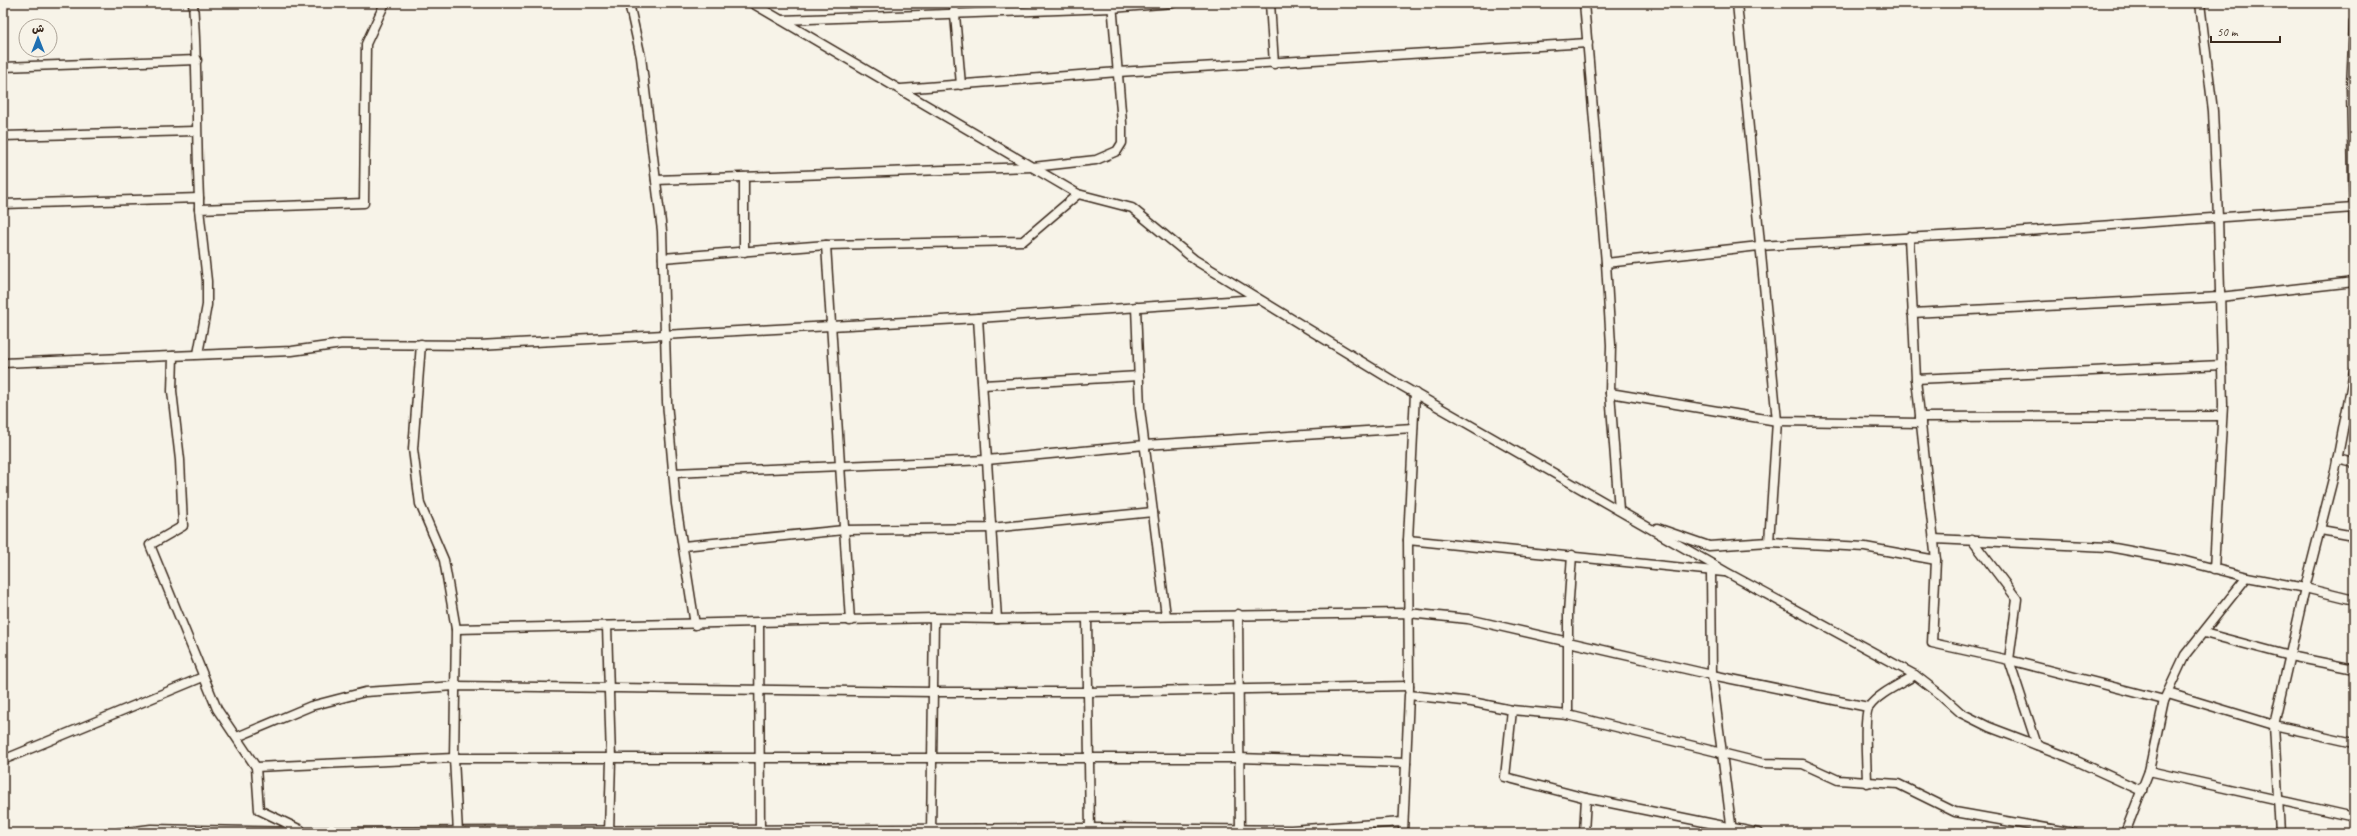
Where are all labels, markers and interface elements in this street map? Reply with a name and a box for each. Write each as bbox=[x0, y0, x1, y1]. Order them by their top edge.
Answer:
north arrow bbox=[18, 18, 58, 58]
scale bar bbox=[2211, 18, 2280, 44]
text: ش bbox=[32, 21, 44, 35]
text: 50 m bbox=[2217, 24, 2239, 40]

